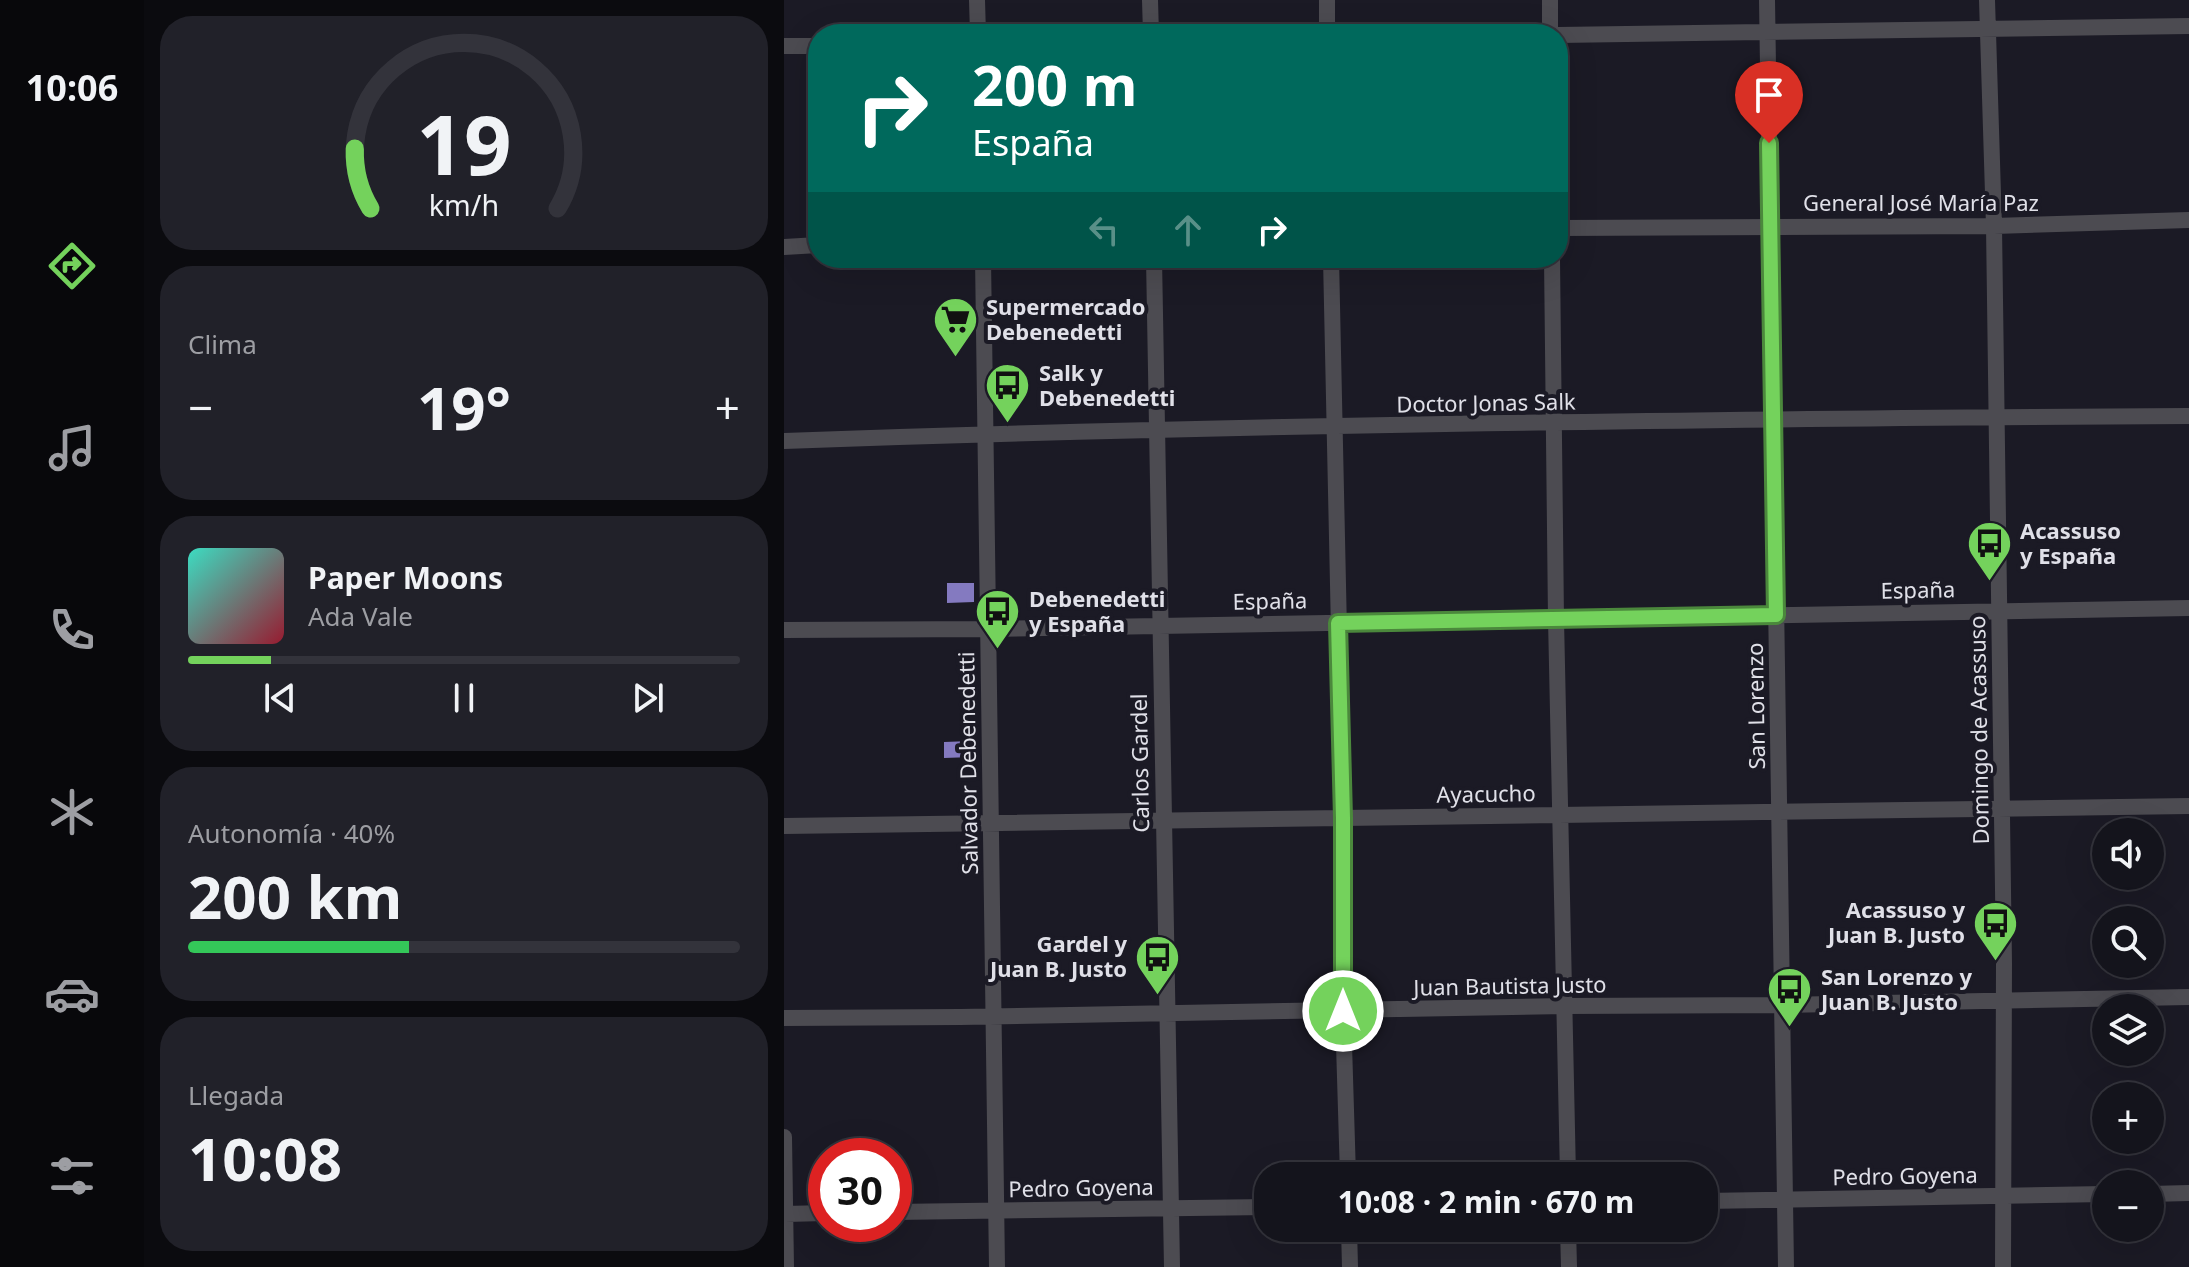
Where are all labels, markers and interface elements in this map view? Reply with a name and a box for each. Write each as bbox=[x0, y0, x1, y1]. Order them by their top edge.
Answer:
text: 200 m bbox=[972, 46, 1137, 122]
icon: right bbox=[840, 56, 944, 160]
pin bbox=[1735, 61, 1803, 143]
text: 10:06 bbox=[26, 63, 118, 112]
icon: arrive bbox=[1747, 73, 1791, 117]
text: 19 bbox=[416, 86, 512, 199]
text: España bbox=[972, 118, 1094, 167]
text: km/h bbox=[429, 185, 499, 224]
street label: General José María Paz bbox=[1803, 187, 2039, 217]
icon: left bbox=[1082, 208, 1126, 252]
icon: ahead bbox=[1166, 208, 1210, 252]
icon: right bbox=[1250, 208, 1294, 252]
icon: directions bbox=[44, 238, 100, 294]
place label: Supermercado Debenedetti bbox=[986, 291, 1145, 346]
supermarket icon: Supermercado Debenedetti bbox=[931, 296, 979, 359]
text: Clima bbox=[188, 326, 257, 362]
place label: Salk y Debenedetti bbox=[1039, 357, 1175, 412]
bus stop icon: Salk y Debenedetti bbox=[984, 362, 1032, 425]
text: 19° bbox=[417, 366, 511, 448]
text: − bbox=[188, 377, 213, 437]
text: + bbox=[715, 377, 740, 437]
street label: Doctor Jonas Salk bbox=[1396, 385, 1576, 419]
icon: music bbox=[44, 420, 100, 476]
place label: Acassuso y España bbox=[2020, 515, 2121, 570]
bus stop icon: Acassuso y España bbox=[1965, 520, 2013, 583]
text: Paper Moons bbox=[308, 557, 503, 598]
street label: España bbox=[1880, 573, 1956, 605]
place label: Debenedetti y España bbox=[1029, 583, 1165, 638]
street label: España bbox=[1232, 584, 1308, 616]
bus stop icon: Debenedetti y España bbox=[974, 588, 1022, 651]
text: Ada Vale bbox=[308, 598, 413, 634]
icon: phone bbox=[44, 602, 100, 658]
street label: Domingo de Acassuso bbox=[1961, 615, 1995, 845]
street label: San Lorenzo bbox=[1739, 642, 1771, 770]
street label: Salvador Debenedetti bbox=[950, 651, 984, 875]
icon: previous bbox=[258, 676, 302, 720]
icon: pause bbox=[442, 676, 486, 720]
icon: next bbox=[626, 676, 670, 720]
street label: Carlos Gardel bbox=[1123, 693, 1155, 833]
street label: Ayacucho bbox=[1436, 777, 1536, 809]
icon: climate bbox=[44, 784, 100, 840]
text: Autonomía · 40% bbox=[188, 815, 395, 851]
map controls bbox=[2092, 818, 2164, 1242]
button: sound bbox=[2092, 818, 2164, 890]
text: 200 km bbox=[188, 855, 402, 937]
place label: Acassuso y Juan B. Justo bbox=[1826, 894, 1965, 949]
bus stop icon: Acassuso y Juan B. Justo bbox=[1972, 899, 2020, 962]
button: search bbox=[2092, 906, 2164, 978]
place label: Gardel y Juan B. Justo bbox=[988, 928, 1127, 983]
bus stop icon: Gardel y Juan B. Justo bbox=[1134, 933, 1182, 996]
place label: San Lorenzo y Juan B. Justo bbox=[1819, 961, 1973, 1016]
icon: car bbox=[44, 966, 100, 1022]
bus stop icon: San Lorenzo y Juan B. Justo bbox=[1766, 966, 1814, 1029]
street label: Juan Bautista Justo bbox=[1411, 968, 1607, 1002]
position arrow bbox=[1301, 969, 1385, 1053]
button: layers bbox=[2092, 994, 2164, 1066]
text: Llegada bbox=[188, 1077, 284, 1113]
button: + bbox=[2092, 1082, 2164, 1154]
text: 10:08 bbox=[188, 1117, 342, 1199]
speed limit sign: 30 bbox=[808, 1138, 912, 1242]
icon: filters bbox=[44, 1148, 100, 1204]
street label: Pedro Goyena bbox=[1832, 1159, 1978, 1191]
button: − bbox=[2092, 1170, 2164, 1242]
street label: Pedro Goyena bbox=[1008, 1171, 1154, 1203]
text: 10:08 · 2 min · 670 m bbox=[1338, 1181, 1634, 1222]

